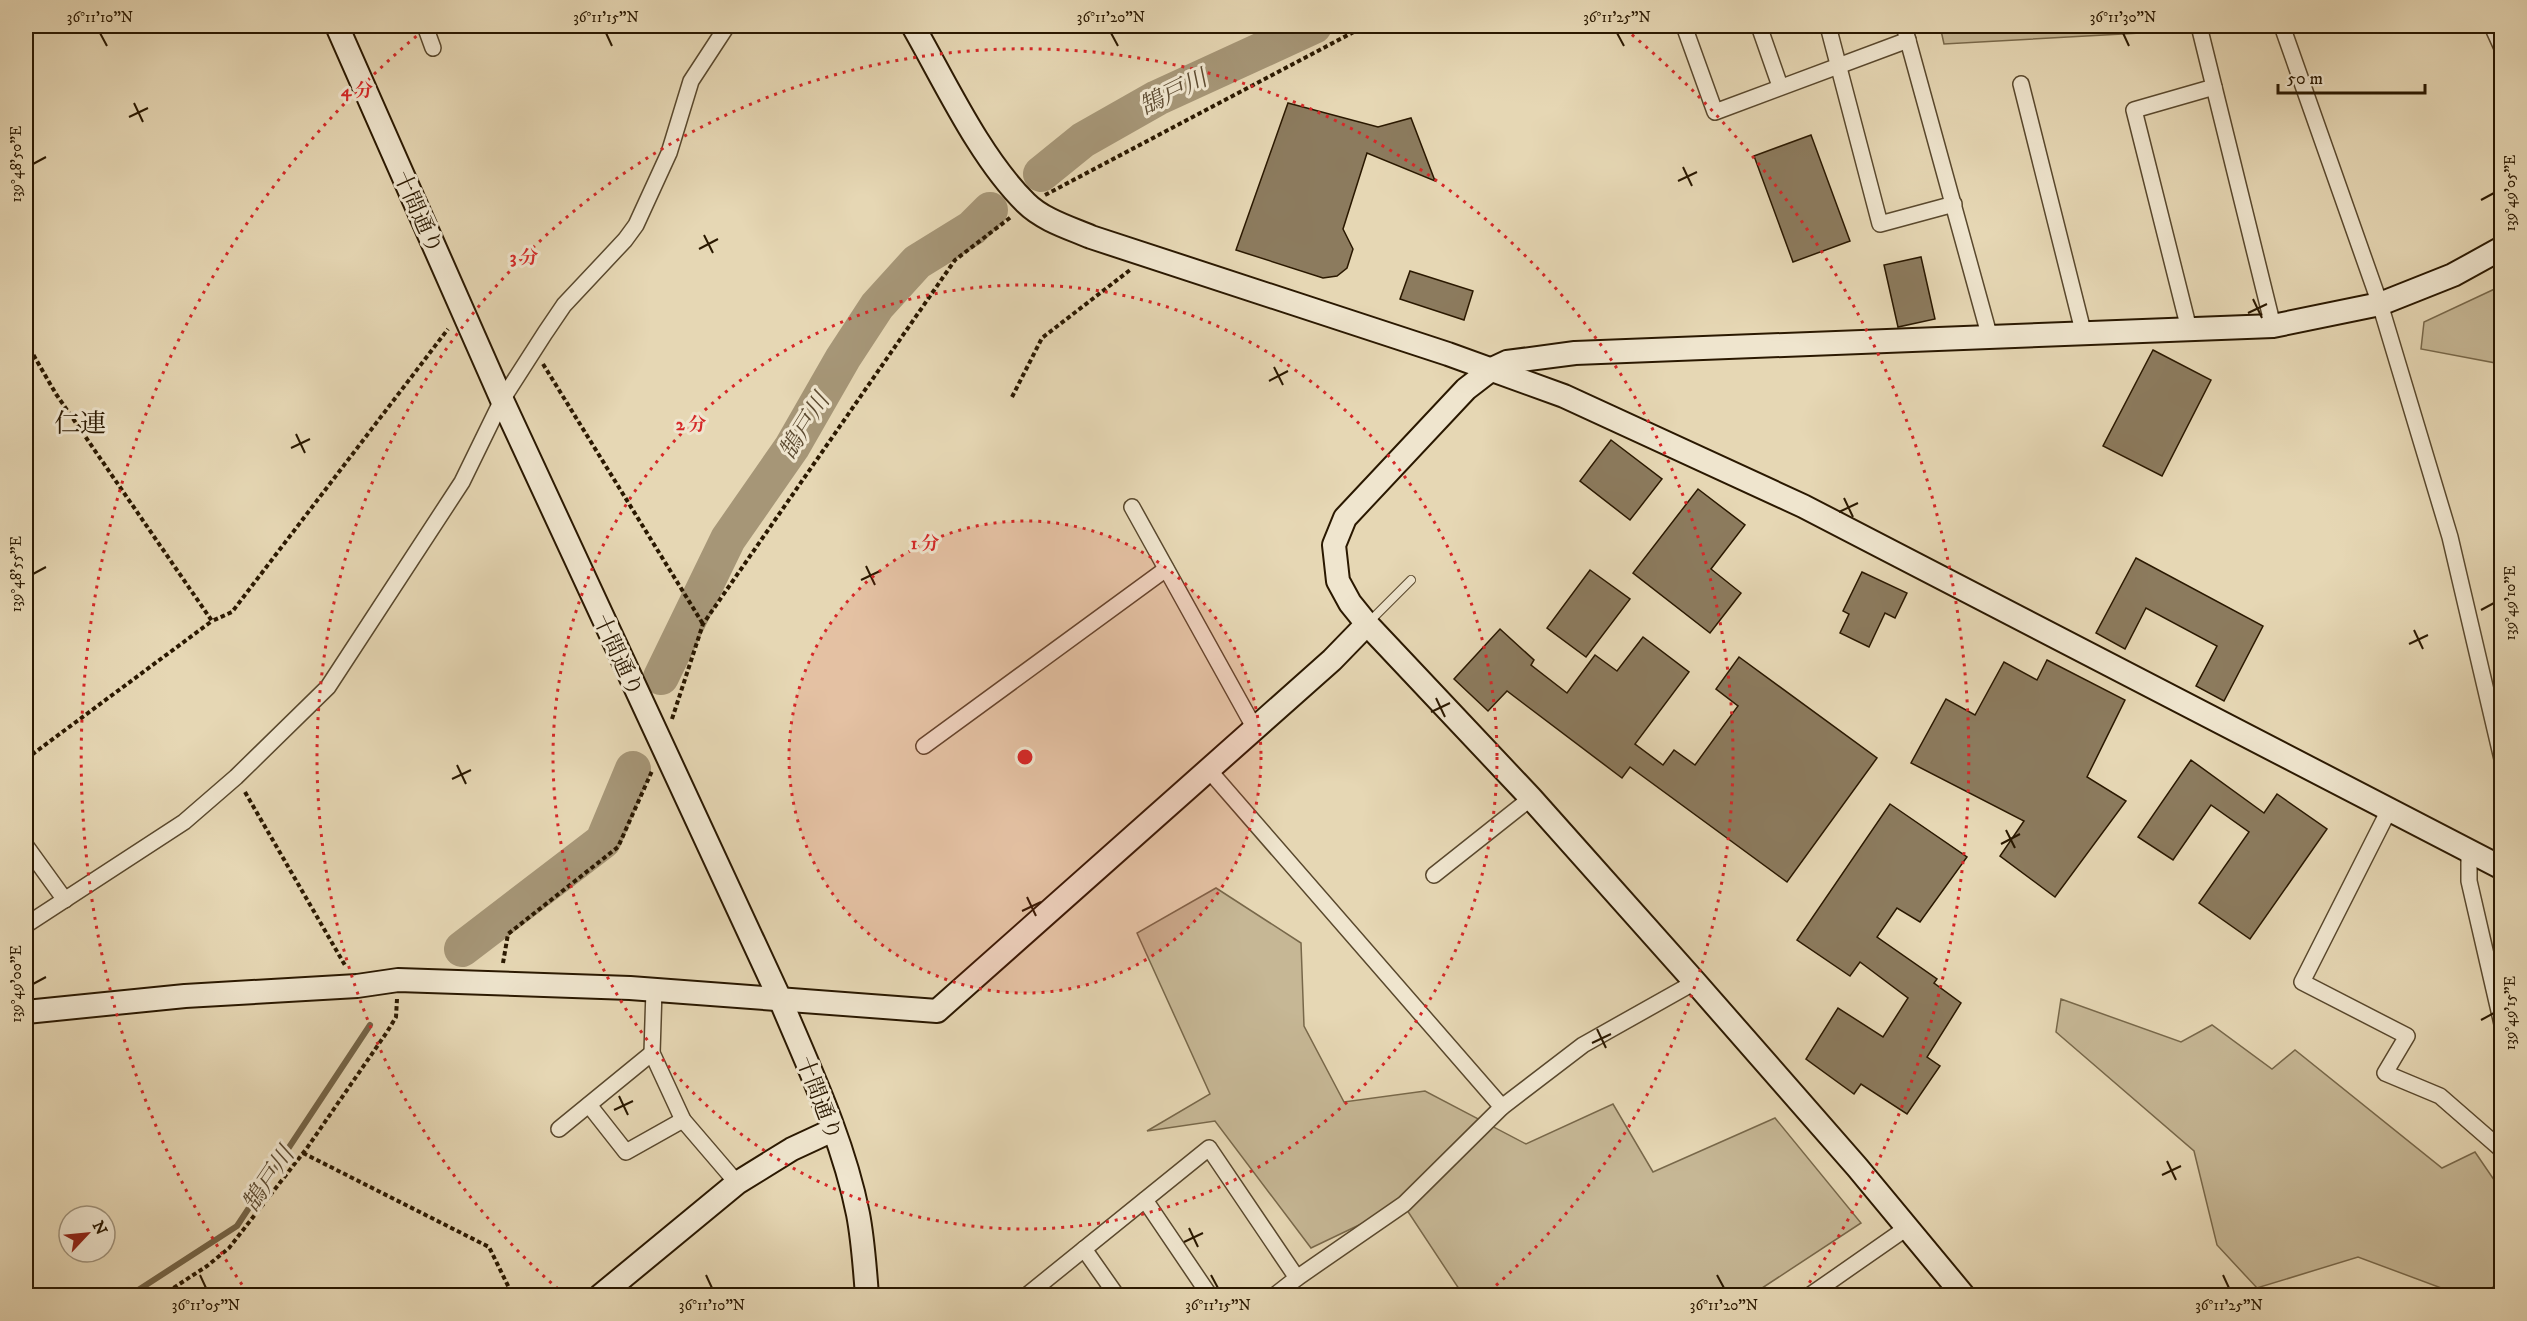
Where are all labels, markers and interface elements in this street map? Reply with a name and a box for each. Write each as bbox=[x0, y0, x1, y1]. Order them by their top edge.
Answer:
text: 36°11'10"N bbox=[67, 8, 133, 27]
text: 36°11'15"N bbox=[573, 8, 639, 27]
text: 36°11'20"N bbox=[1077, 8, 1145, 27]
text: 36°11'25"N bbox=[1583, 8, 1651, 27]
text: 36°11'30"N bbox=[2090, 8, 2156, 27]
scale bar bbox=[2278, 57, 2425, 95]
water label: 鵠戸川 bbox=[1135, 62, 1215, 122]
text: 50 m bbox=[2287, 68, 2323, 90]
text: 4 分 bbox=[340, 80, 373, 102]
text: 139°48'50"E bbox=[7, 125, 26, 202]
text: 139°49'05"E bbox=[2501, 154, 2520, 231]
street label: 十間通り bbox=[387, 167, 448, 258]
text: 3 分 bbox=[510, 247, 538, 269]
water label: 鵠戸川 bbox=[773, 386, 838, 465]
district label: 仁連 bbox=[54, 408, 106, 441]
text: 2 分 bbox=[676, 414, 706, 436]
text: 1 分 bbox=[911, 533, 939, 555]
text: 139°48'55"E bbox=[7, 535, 26, 612]
text: 139°49'10"E bbox=[2501, 565, 2520, 640]
street label: 十間通り bbox=[587, 610, 648, 701]
centre of rings bbox=[1015, 747, 1035, 767]
text: 139°49'00"E bbox=[7, 945, 26, 1023]
text: 139°49'15"E bbox=[2501, 975, 2520, 1050]
street label: 十間通り bbox=[790, 1053, 847, 1144]
water label: 鵠戸川 bbox=[236, 1139, 303, 1218]
north arrow bbox=[57, 1204, 117, 1264]
text: N bbox=[88, 1218, 111, 1238]
text: 36°11'05"N bbox=[172, 1296, 240, 1315]
text: 36°11'10"N bbox=[679, 1296, 745, 1315]
text: 36°11'15"N bbox=[1185, 1296, 1251, 1315]
text: 36°11'20"N bbox=[1690, 1296, 1758, 1315]
text: 36°11'25"N bbox=[2195, 1296, 2263, 1315]

